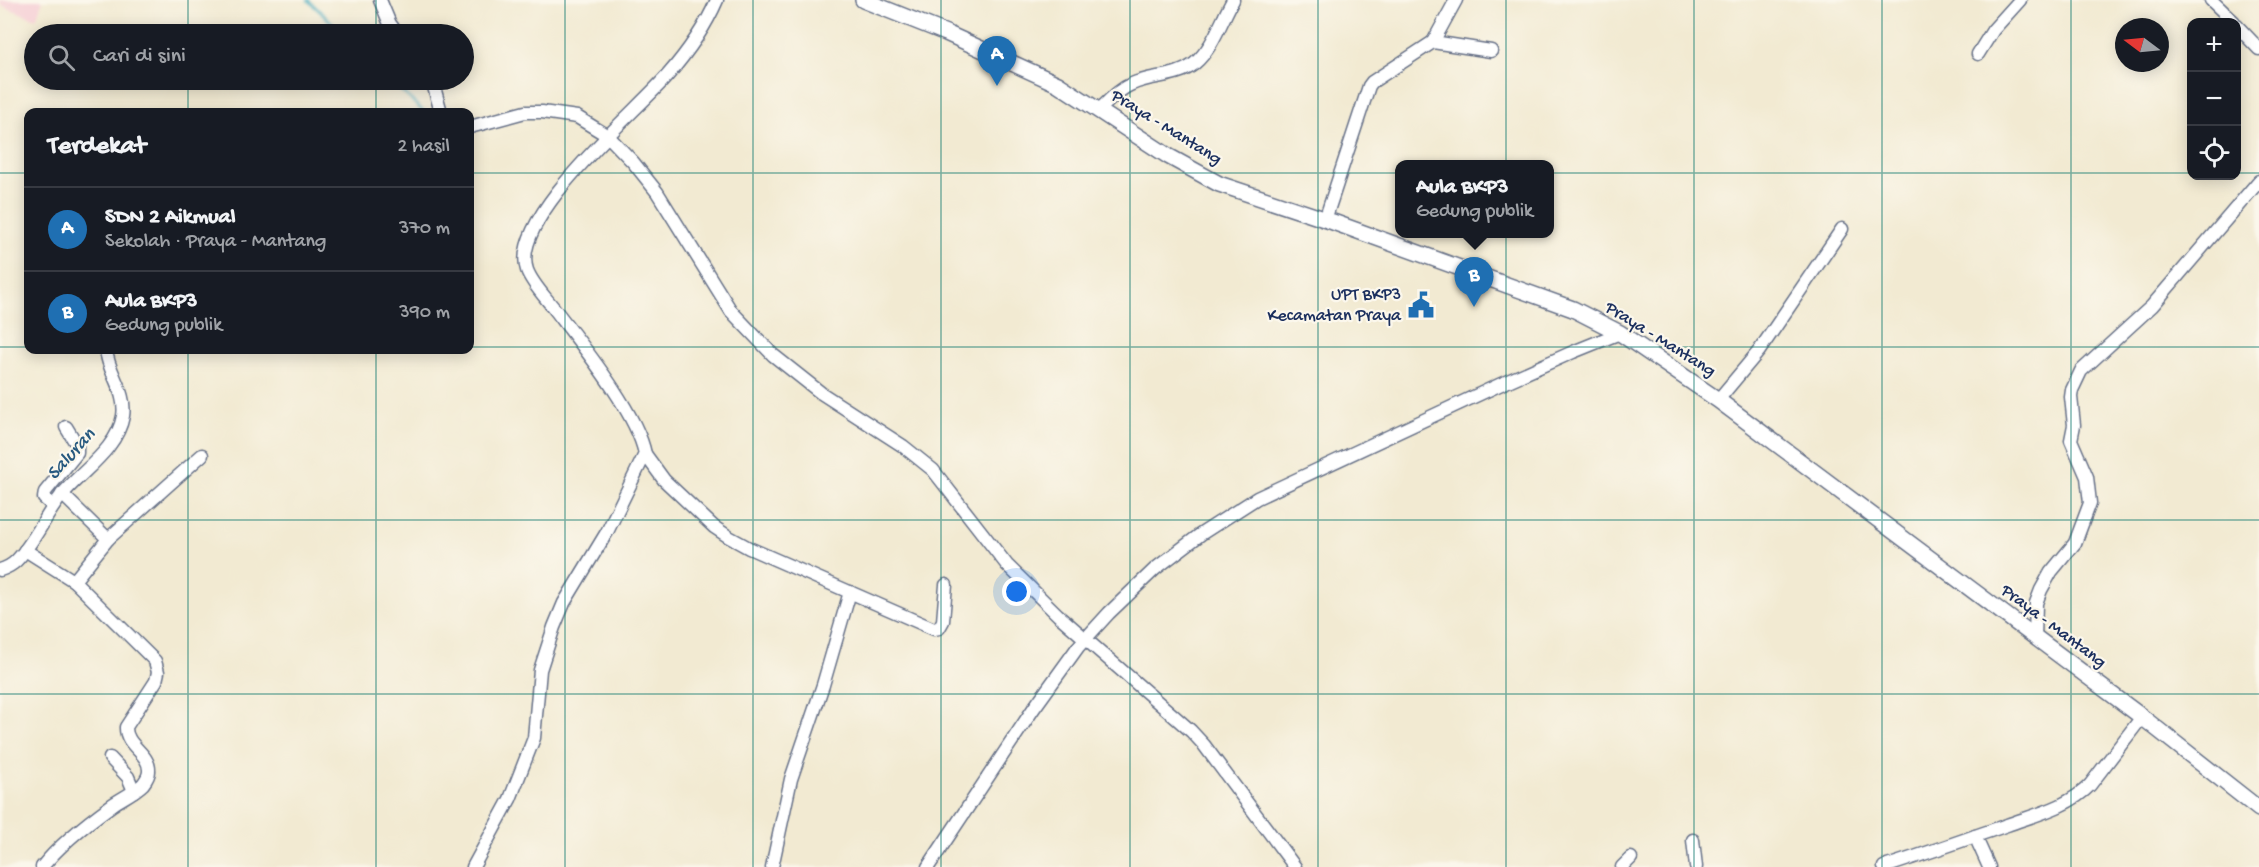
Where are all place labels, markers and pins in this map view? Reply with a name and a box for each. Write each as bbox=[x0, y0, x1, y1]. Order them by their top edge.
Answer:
pin: A bbox=[978, 36, 1016, 86]
pin: B bbox=[1454, 258, 1494, 307]
place label: UPT BKP3 Kecamatan Praya bbox=[1268, 285, 1402, 327]
public building icon: UPT BKP3 Kecamatan Praya bbox=[1406, 290, 1436, 320]

